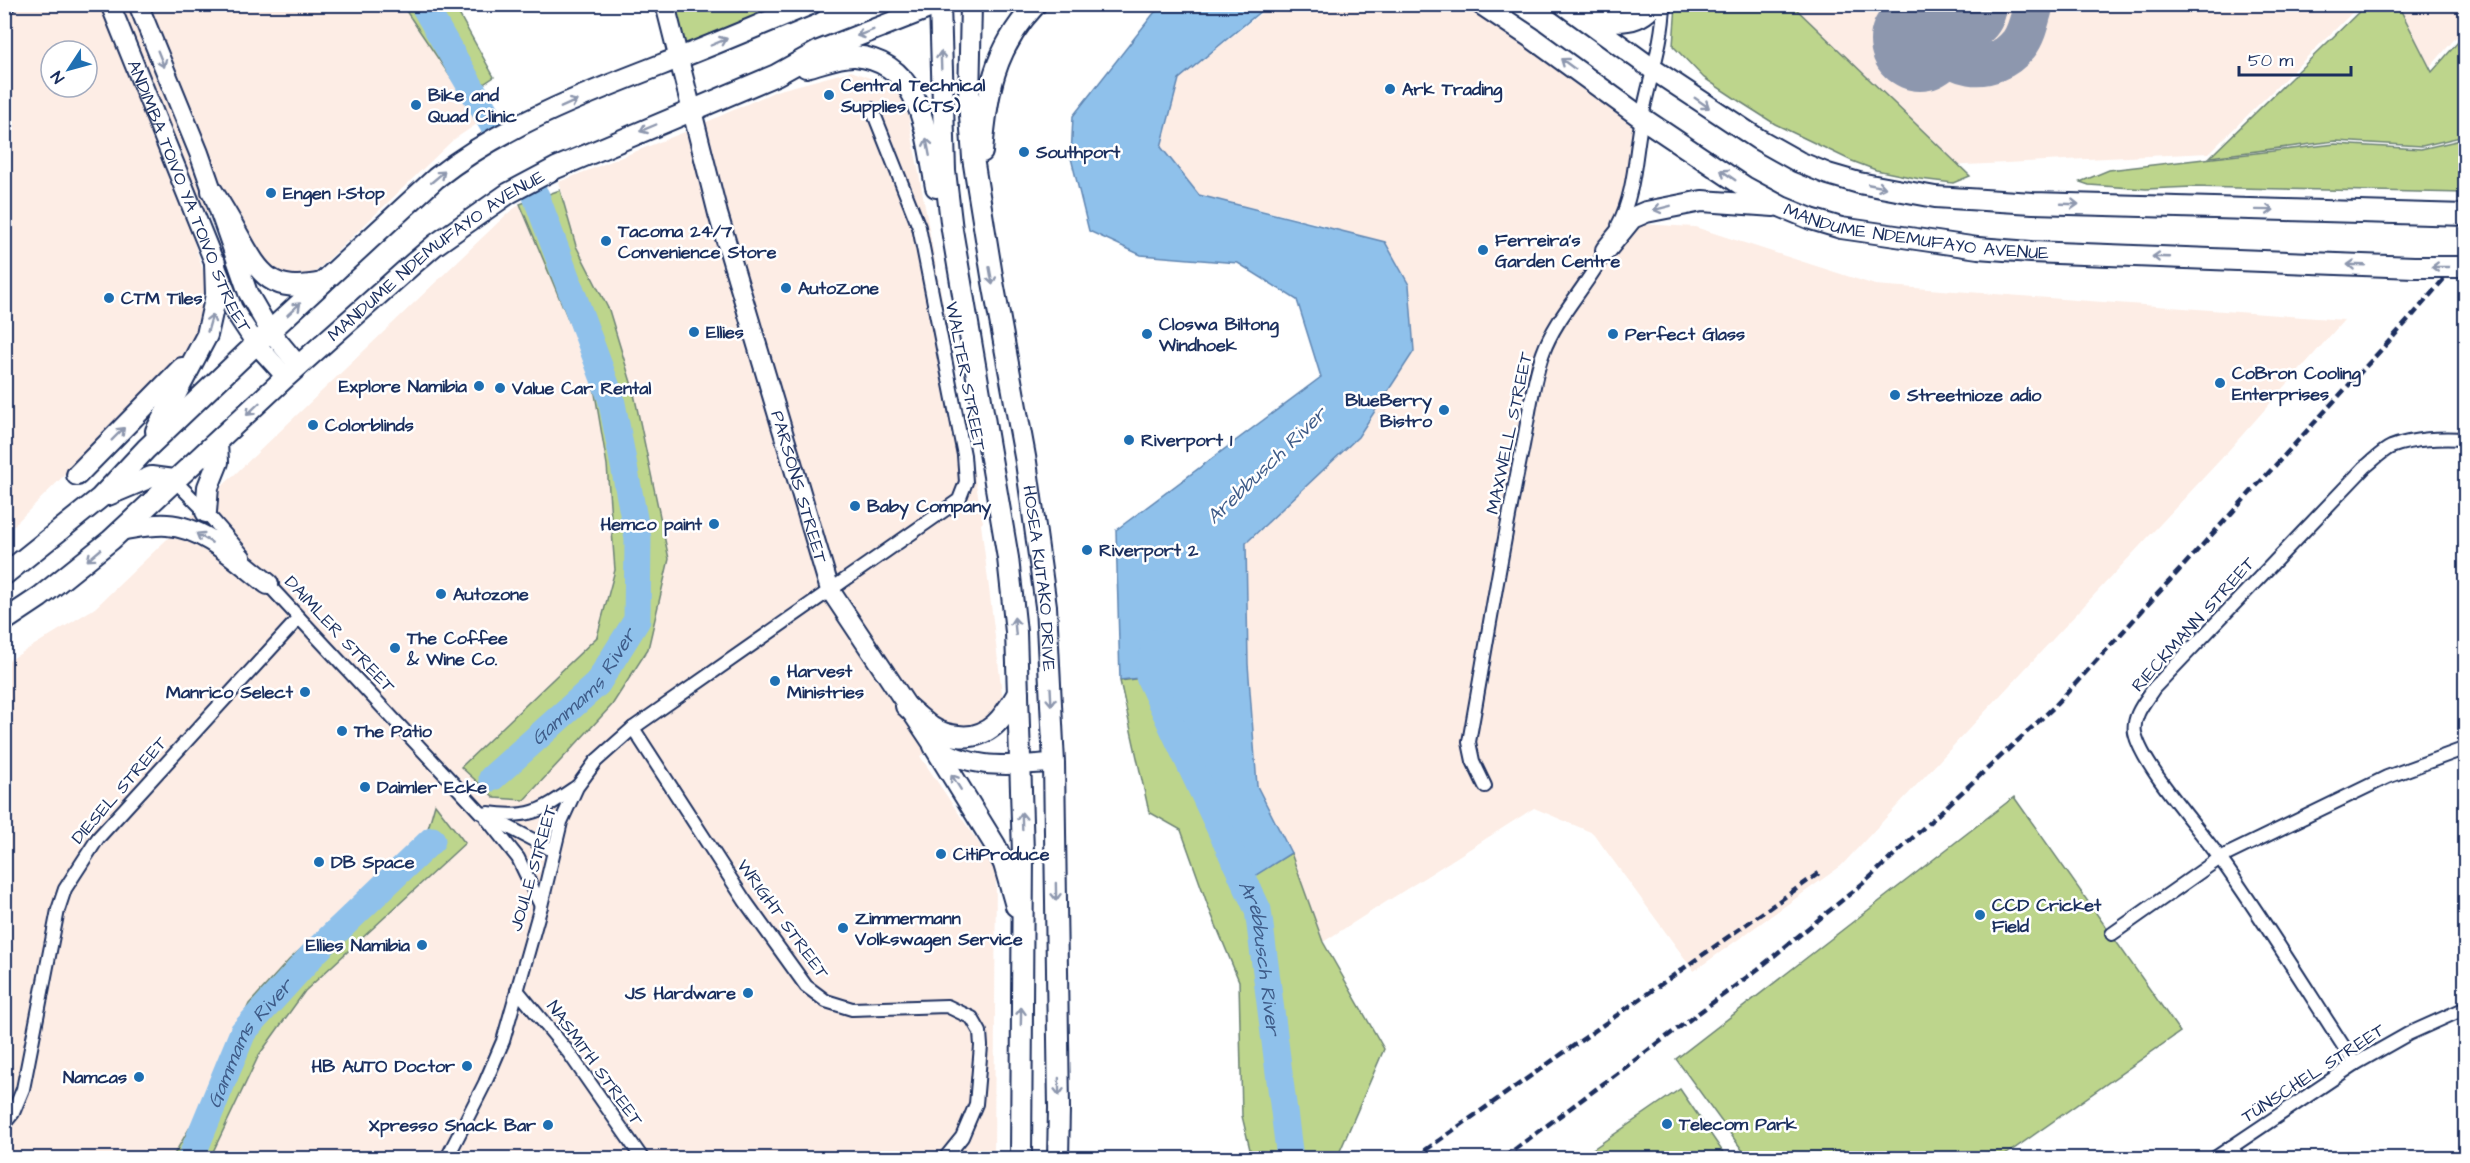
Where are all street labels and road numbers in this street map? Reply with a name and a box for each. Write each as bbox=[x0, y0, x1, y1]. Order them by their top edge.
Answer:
street label: ANDIMBA TOIVO YA TOIVO STREET bbox=[121, 56, 258, 338]
street label: MANDUME NDEMUFAYO AVENUE bbox=[322, 164, 550, 348]
street label: MANDUME NDEMUFAYO AVENUE bbox=[1780, 197, 2050, 266]
street label: WALTER STREET bbox=[939, 300, 992, 453]
street label: MAXWELL STREET bbox=[1480, 349, 1539, 516]
street label: PARSONS STREET bbox=[764, 408, 833, 567]
street label: HOSEA KUTAKO DRIVE bbox=[1016, 484, 1061, 672]
street label: RIECKMANN STREET bbox=[2126, 551, 2261, 697]
street label: DAIMLER STREET bbox=[279, 570, 401, 699]
street label: DIESEL STREET bbox=[66, 731, 174, 850]
street label: JOULE STREET bbox=[504, 801, 564, 934]
street label: WRIGHT STREET bbox=[731, 854, 835, 985]
street label: NASMITH STREET bbox=[541, 995, 649, 1132]
street label: TÜNSCHEL STREET bbox=[2237, 1017, 2390, 1129]

